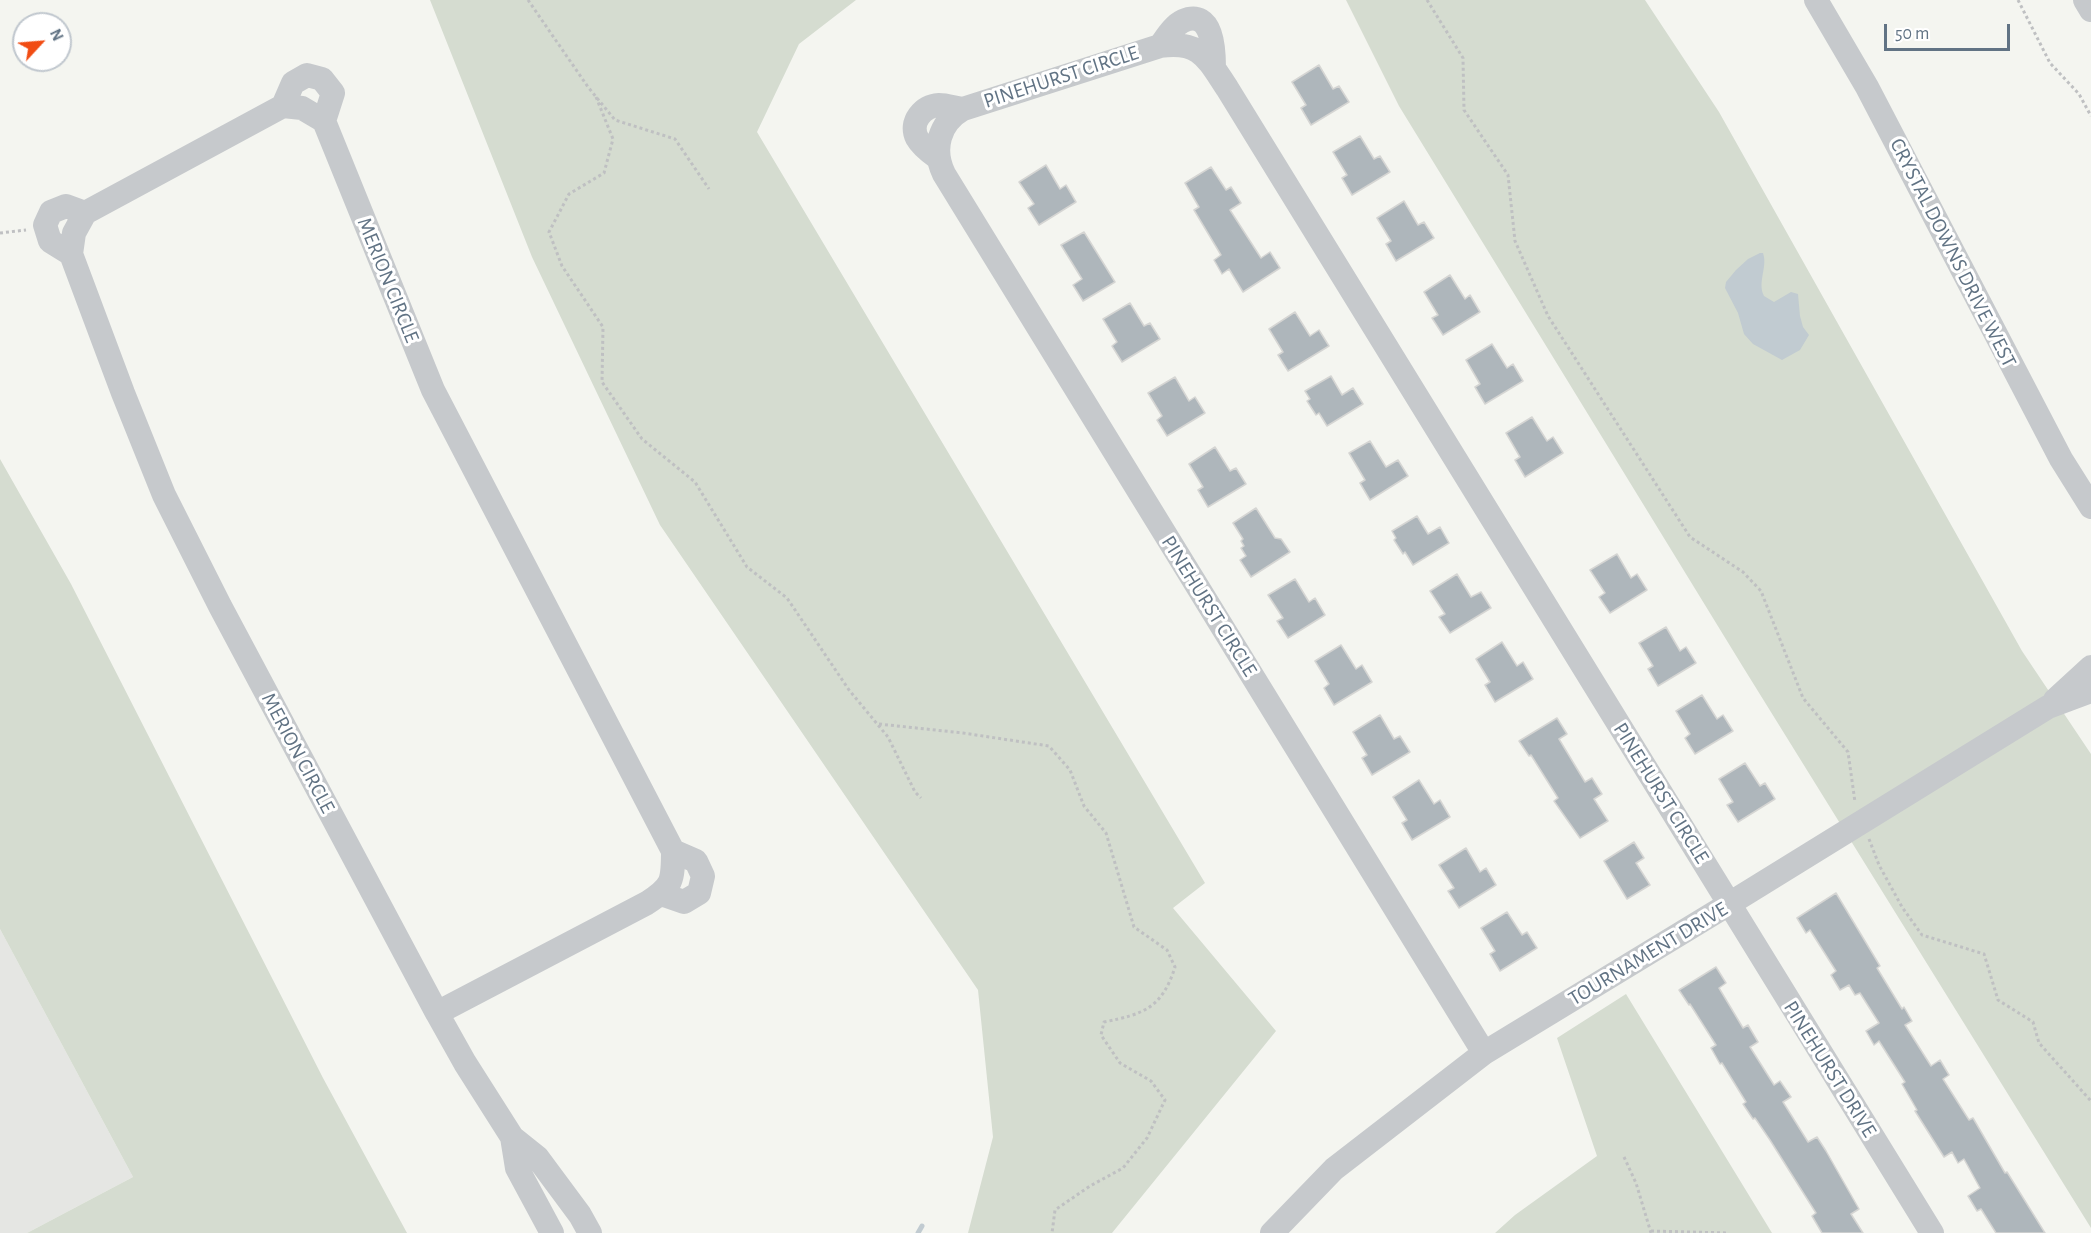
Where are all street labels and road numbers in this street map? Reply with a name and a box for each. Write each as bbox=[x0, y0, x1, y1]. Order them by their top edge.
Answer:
street label: PINEHURST CIRCLE bbox=[980, 40, 1142, 114]
street label: CRYSTAL DOWNS DRIVE WEST bbox=[1884, 134, 2022, 372]
street label: MERION CIRCLE bbox=[351, 214, 425, 346]
street label: PINEHURST CIRCLE bbox=[1156, 531, 1262, 681]
street label: MERION CIRCLE bbox=[256, 689, 340, 817]
street label: PINEHURST CIRCLE bbox=[1608, 718, 1714, 868]
street label: TOURNAMENT DRIVE bbox=[1564, 897, 1732, 1011]
street label: PINEHURST DRIVE bbox=[1778, 996, 1882, 1142]

